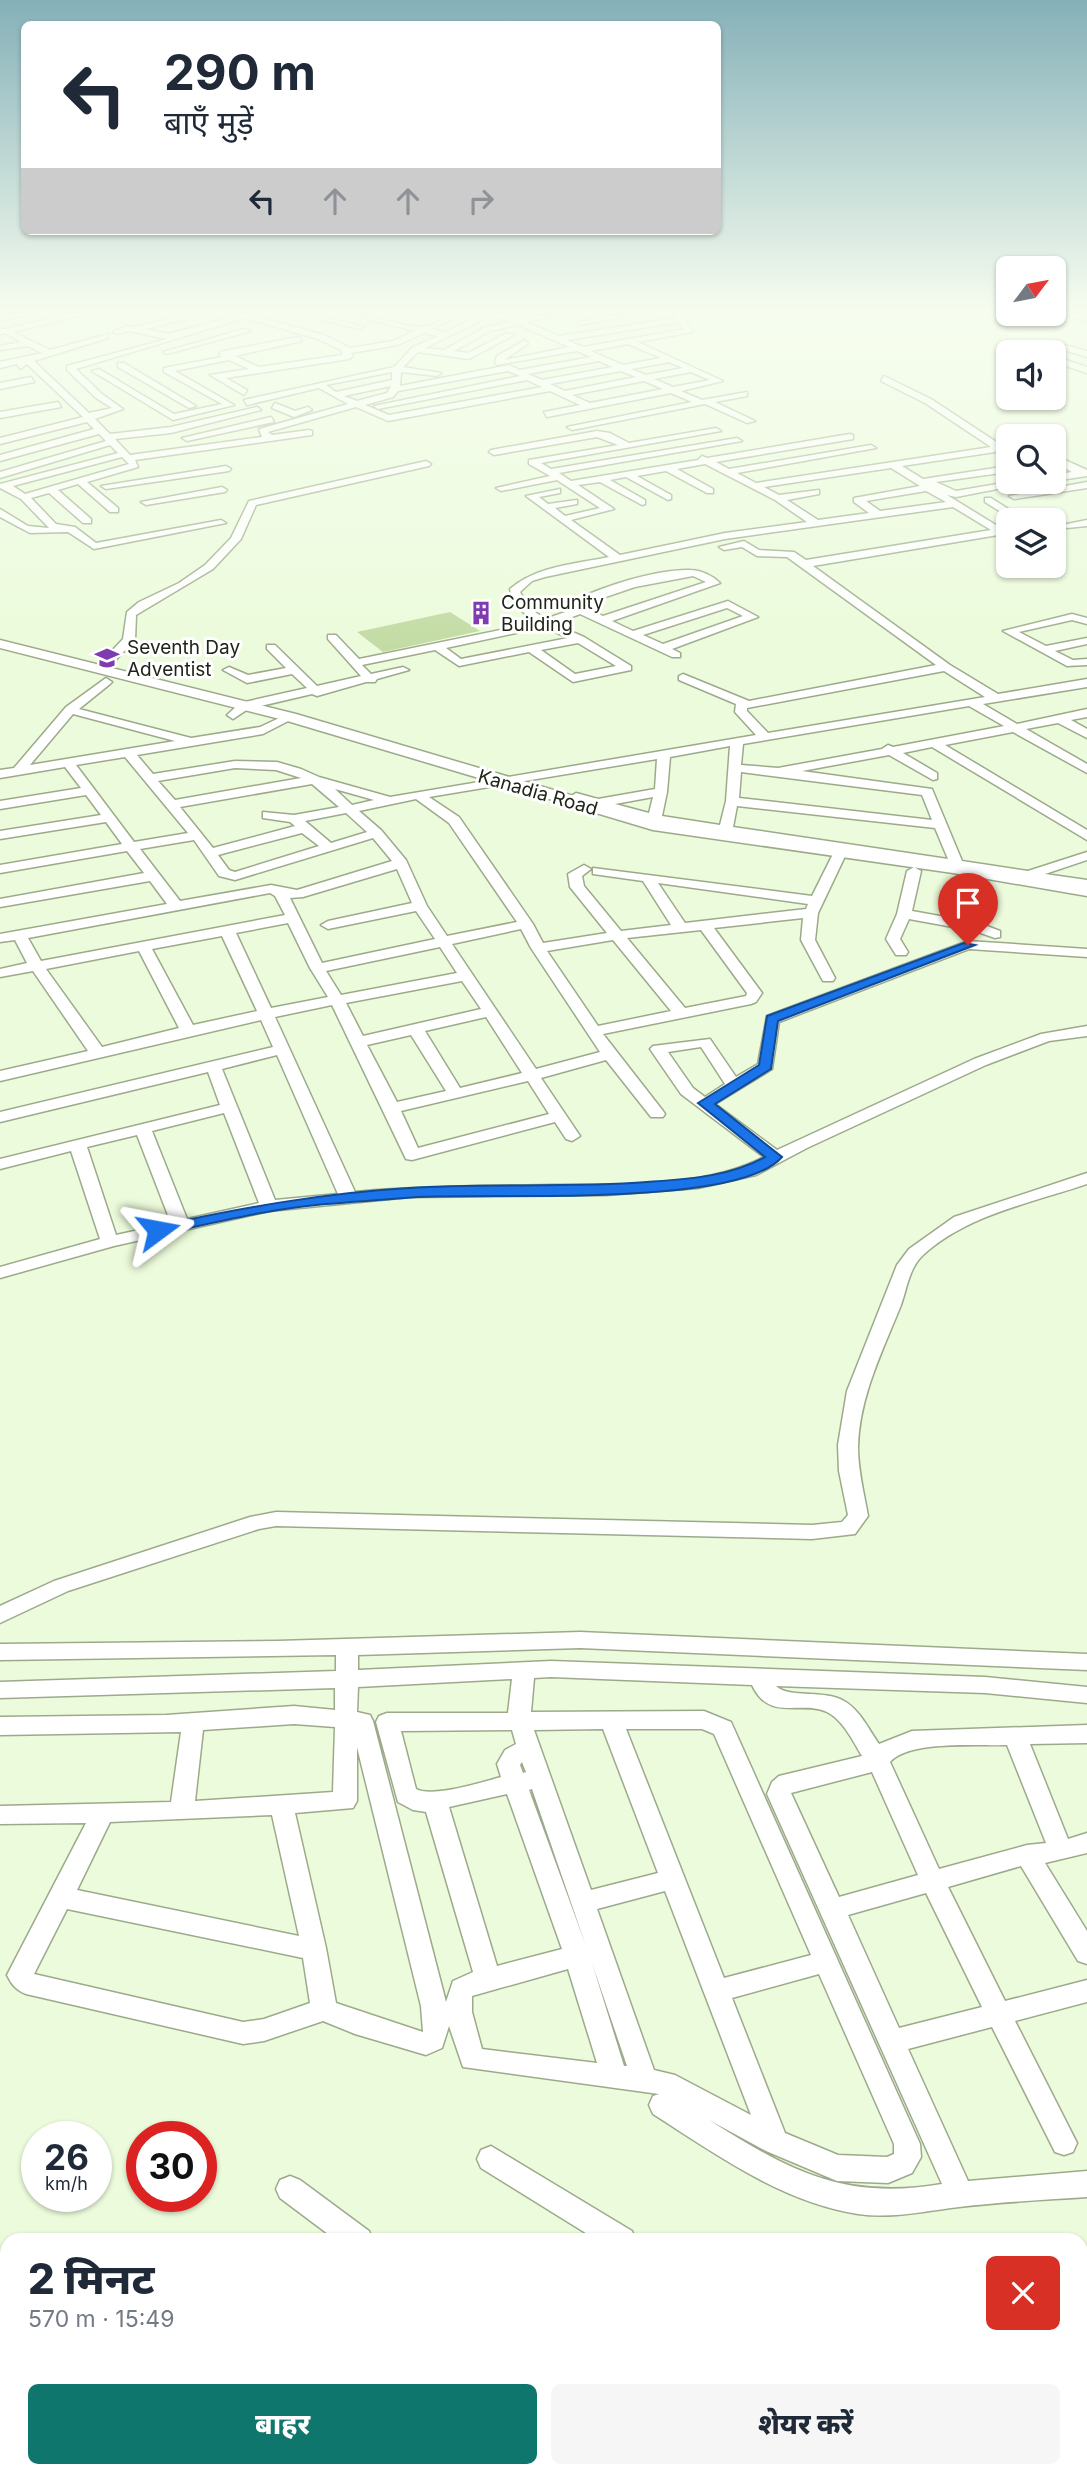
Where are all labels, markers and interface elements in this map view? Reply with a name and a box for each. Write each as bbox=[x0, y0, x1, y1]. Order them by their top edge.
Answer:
text: 290 m bbox=[164, 43, 316, 102]
icon: left bbox=[49, 49, 140, 140]
text: बाएँ मुड़ें bbox=[164, 103, 254, 142]
icon: left bbox=[243, 182, 281, 220]
icon: ahead bbox=[316, 182, 354, 220]
icon: ahead bbox=[389, 182, 427, 220]
icon: right bbox=[462, 182, 500, 220]
north arrow bbox=[996, 256, 1066, 326]
map controls bbox=[996, 256, 1066, 578]
button: sound bbox=[996, 340, 1066, 410]
button: search bbox=[996, 424, 1066, 494]
button: layers bbox=[996, 508, 1066, 578]
place label: Community Building bbox=[501, 591, 604, 636]
building icon: Community Building bbox=[467, 599, 495, 627]
place label: Seventh Day Adventist bbox=[127, 636, 240, 681]
school or university icon: Seventh Day Adventist bbox=[93, 644, 121, 672]
street label: Kanadia Road bbox=[475, 764, 600, 821]
pin bbox=[938, 873, 998, 945]
icon: arrive bbox=[949, 884, 987, 922]
position arrow bbox=[121, 1193, 195, 1267]
speed limit sign: 30 bbox=[126, 2121, 217, 2212]
text: 26 bbox=[44, 2136, 89, 2178]
text: km/h bbox=[45, 2173, 88, 2194]
text: 2 मिनट bbox=[28, 2253, 154, 2304]
button: close bbox=[986, 2256, 1060, 2330]
text: 570 m · 15:49 bbox=[28, 2305, 174, 2333]
button: बाहर bbox=[28, 2384, 537, 2464]
button: शेयर करें bbox=[551, 2384, 1060, 2464]

